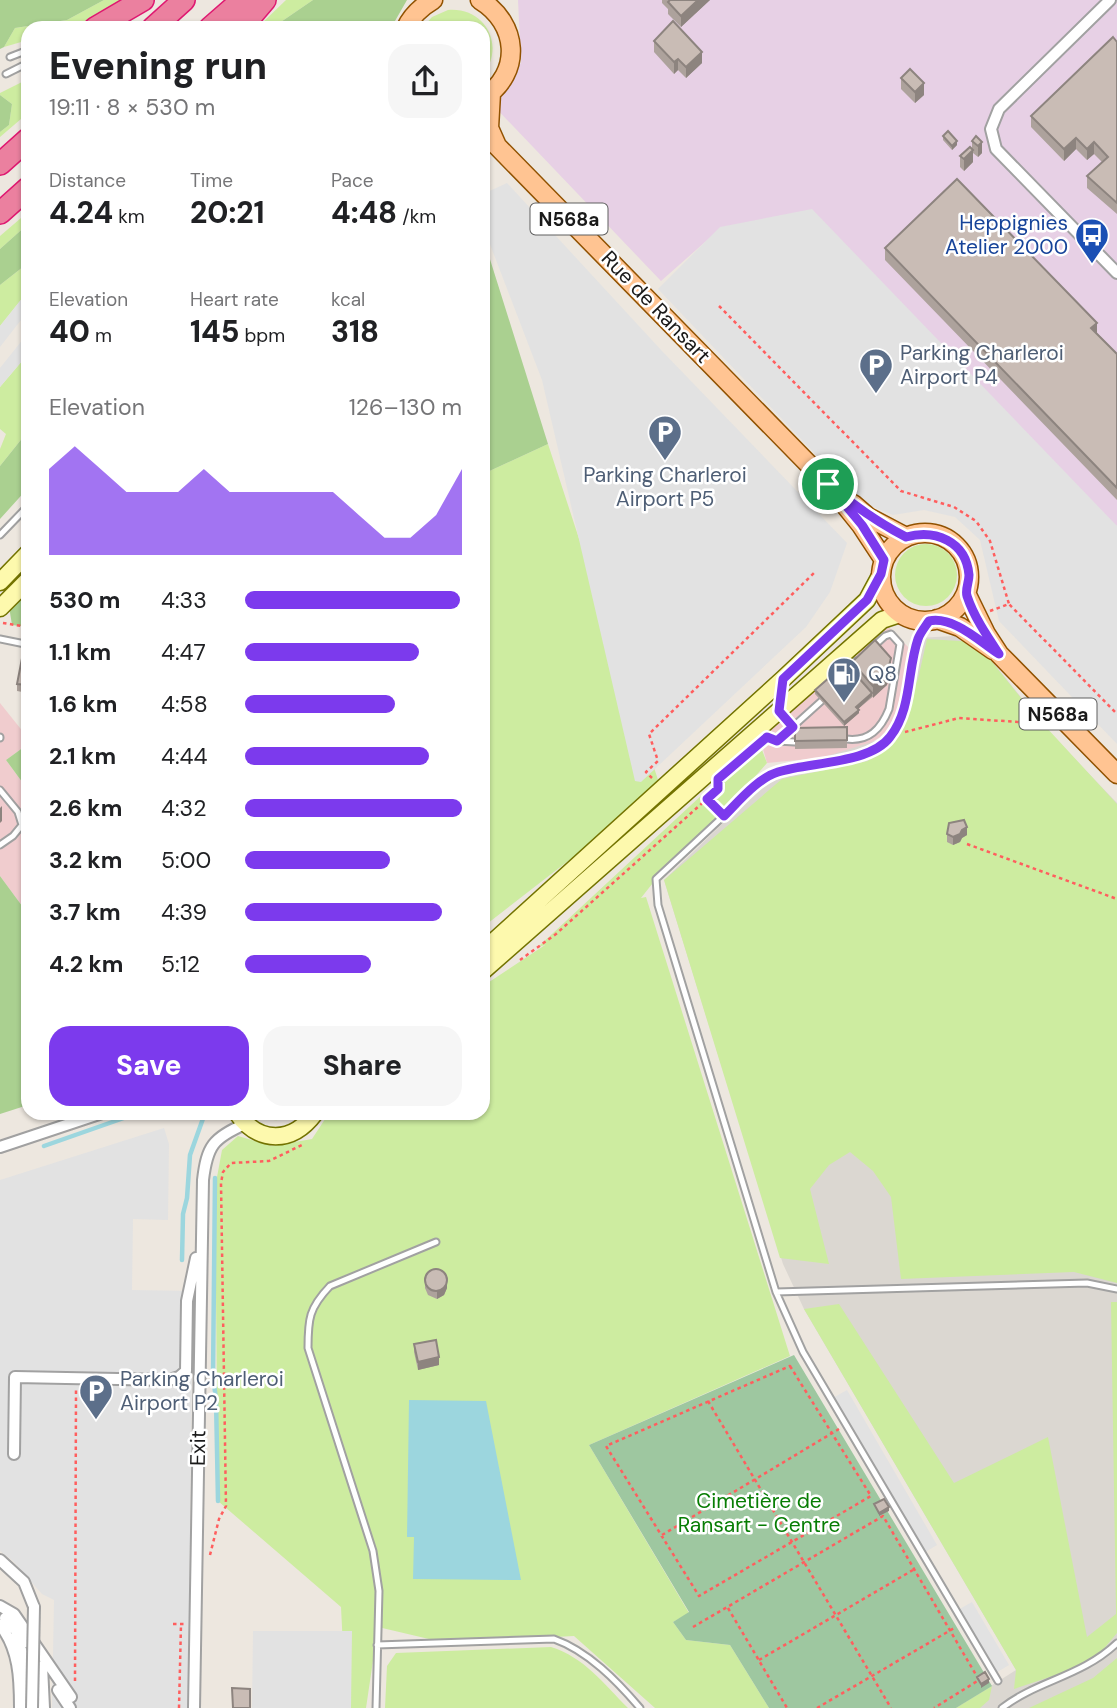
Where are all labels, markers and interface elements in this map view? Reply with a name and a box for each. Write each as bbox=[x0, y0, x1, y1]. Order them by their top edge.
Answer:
text: Evening run bbox=[49, 41, 267, 91]
button: share bbox=[388, 44, 462, 118]
text: 19:11 · 8 × 530 m bbox=[49, 92, 215, 122]
text: Distance bbox=[49, 168, 126, 193]
text: Time bbox=[190, 168, 233, 193]
text: Pace bbox=[331, 168, 374, 193]
text: 4.24 bbox=[49, 193, 113, 232]
text: 20:21 bbox=[190, 193, 265, 232]
text: 4:48 bbox=[331, 193, 397, 232]
text: km bbox=[113, 204, 145, 229]
text: /km bbox=[397, 204, 436, 229]
road number: N568a bbox=[530, 204, 608, 234]
place label: Heppignies Atelier 2000 bbox=[945, 209, 1068, 261]
bus stop icon: Heppignies Atelier 2000 bbox=[1073, 216, 1111, 265]
street label: Rue de Ransart bbox=[595, 245, 717, 369]
text: Elevation bbox=[49, 287, 128, 312]
text: Heart rate bbox=[190, 287, 279, 312]
text: kcal bbox=[331, 287, 365, 312]
text: 40 bbox=[49, 312, 90, 351]
text: 145 bbox=[190, 312, 239, 351]
text: 318 bbox=[331, 312, 379, 351]
text: m bbox=[90, 323, 112, 348]
text: bpm bbox=[239, 323, 285, 348]
place label: Parking Charleroi Airport P4 bbox=[900, 339, 1064, 391]
parking icon: Parking Charleroi Airport P4 bbox=[857, 346, 895, 395]
text: Elevation bbox=[49, 392, 145, 422]
text: 126–130 m bbox=[349, 392, 462, 422]
parking icon: Parking Charleroi Airport P5 bbox=[646, 413, 684, 462]
pin bbox=[798, 454, 858, 514]
place label: Parking Charleroi Airport P5 bbox=[583, 461, 747, 513]
icon: arrive bbox=[809, 465, 847, 503]
text: 530 m bbox=[49, 585, 120, 615]
text: 4:33 bbox=[161, 585, 207, 615]
text: 1.1 km bbox=[49, 637, 111, 667]
text: 4:47 bbox=[161, 637, 206, 667]
fuel station icon: Q8 bbox=[825, 655, 863, 704]
place label: Q8 bbox=[868, 660, 897, 688]
text: 1.6 km bbox=[49, 689, 117, 719]
text: 4:58 bbox=[161, 689, 208, 719]
road number: N568a bbox=[1020, 698, 1096, 730]
text: 2.1 km bbox=[49, 741, 116, 771]
text: 4:44 bbox=[161, 741, 208, 771]
text: 2.6 km bbox=[49, 793, 122, 823]
text: 4:32 bbox=[161, 793, 206, 823]
text: 3.2 km bbox=[49, 845, 122, 875]
text: 5:00 bbox=[161, 845, 211, 875]
text: 3.7 km bbox=[49, 897, 121, 927]
text: 4:39 bbox=[161, 897, 207, 927]
text: 4.2 km bbox=[49, 949, 123, 979]
text: 5:12 bbox=[161, 949, 200, 979]
button: Save bbox=[49, 1026, 249, 1106]
button: Share bbox=[263, 1026, 462, 1106]
place label: Parking Charleroi Airport P2 bbox=[120, 1365, 284, 1417]
parking icon: Parking Charleroi Airport P2 bbox=[77, 1372, 115, 1421]
street label: Exit bbox=[184, 1430, 212, 1466]
park label: Cimetière de Ransart - Centre bbox=[678, 1487, 840, 1539]

